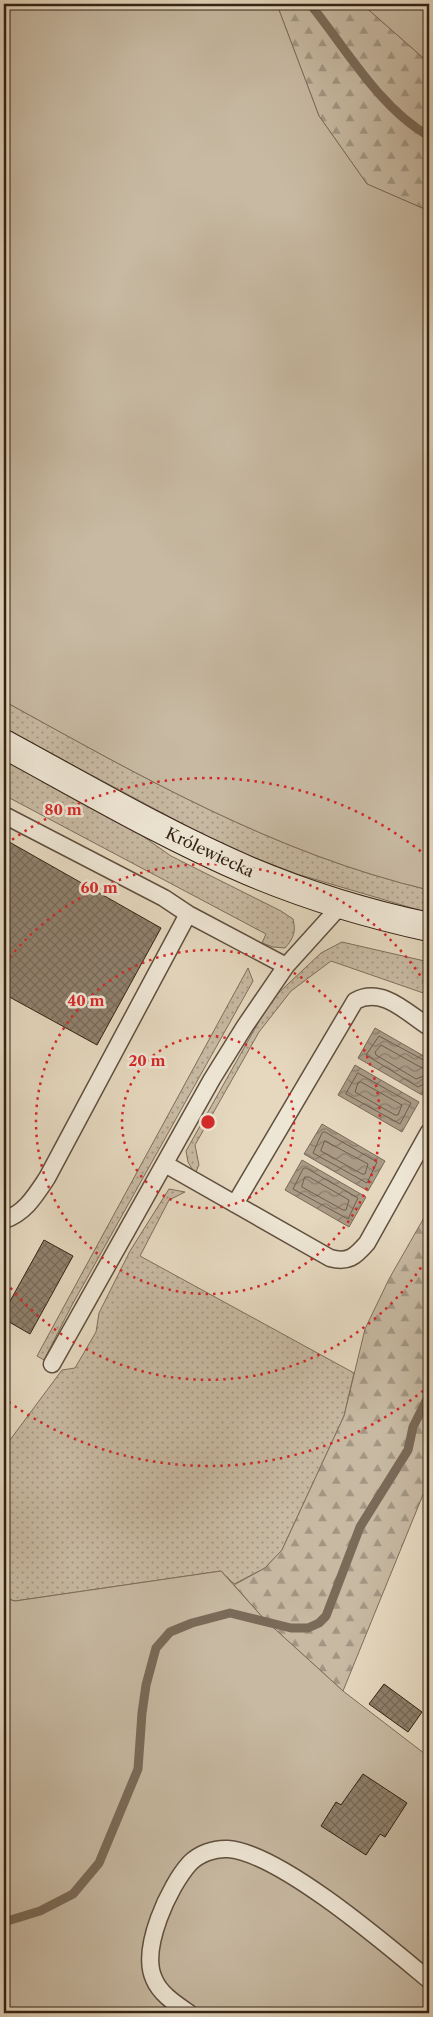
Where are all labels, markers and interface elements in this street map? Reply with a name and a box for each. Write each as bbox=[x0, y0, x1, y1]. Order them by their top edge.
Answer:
text: 80 m bbox=[44, 800, 82, 819]
street label: Królewiecka bbox=[163, 823, 258, 881]
text: 60 m bbox=[80, 878, 118, 897]
text: 40 m bbox=[67, 991, 105, 1010]
text: 20 m bbox=[128, 1051, 166, 1070]
centre of rings bbox=[199, 1113, 217, 1131]

